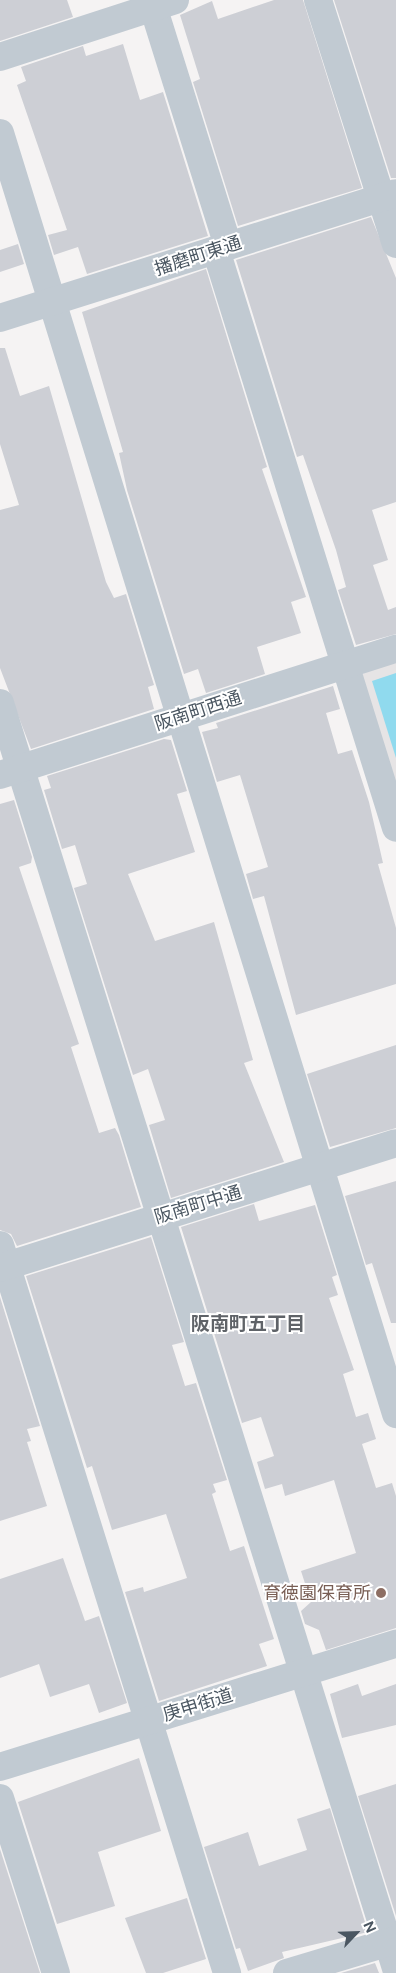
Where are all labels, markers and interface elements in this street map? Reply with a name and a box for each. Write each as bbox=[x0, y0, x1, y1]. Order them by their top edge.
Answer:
street label: 播磨町東通 bbox=[152, 232, 244, 280]
street label: 阪南町西通 bbox=[152, 687, 244, 735]
street label: 阪南町中通 bbox=[152, 1182, 244, 1228]
district label: 阪南町五丁目 bbox=[191, 1313, 305, 1335]
place label: 育徳園保育所 bbox=[263, 1582, 371, 1604]
marker: 育徳園保育所 bbox=[375, 1587, 387, 1599]
street label: 庚申街道 bbox=[160, 1684, 236, 1726]
north arrow bbox=[331, 1908, 381, 1958]
text: N bbox=[360, 1919, 379, 1935]

